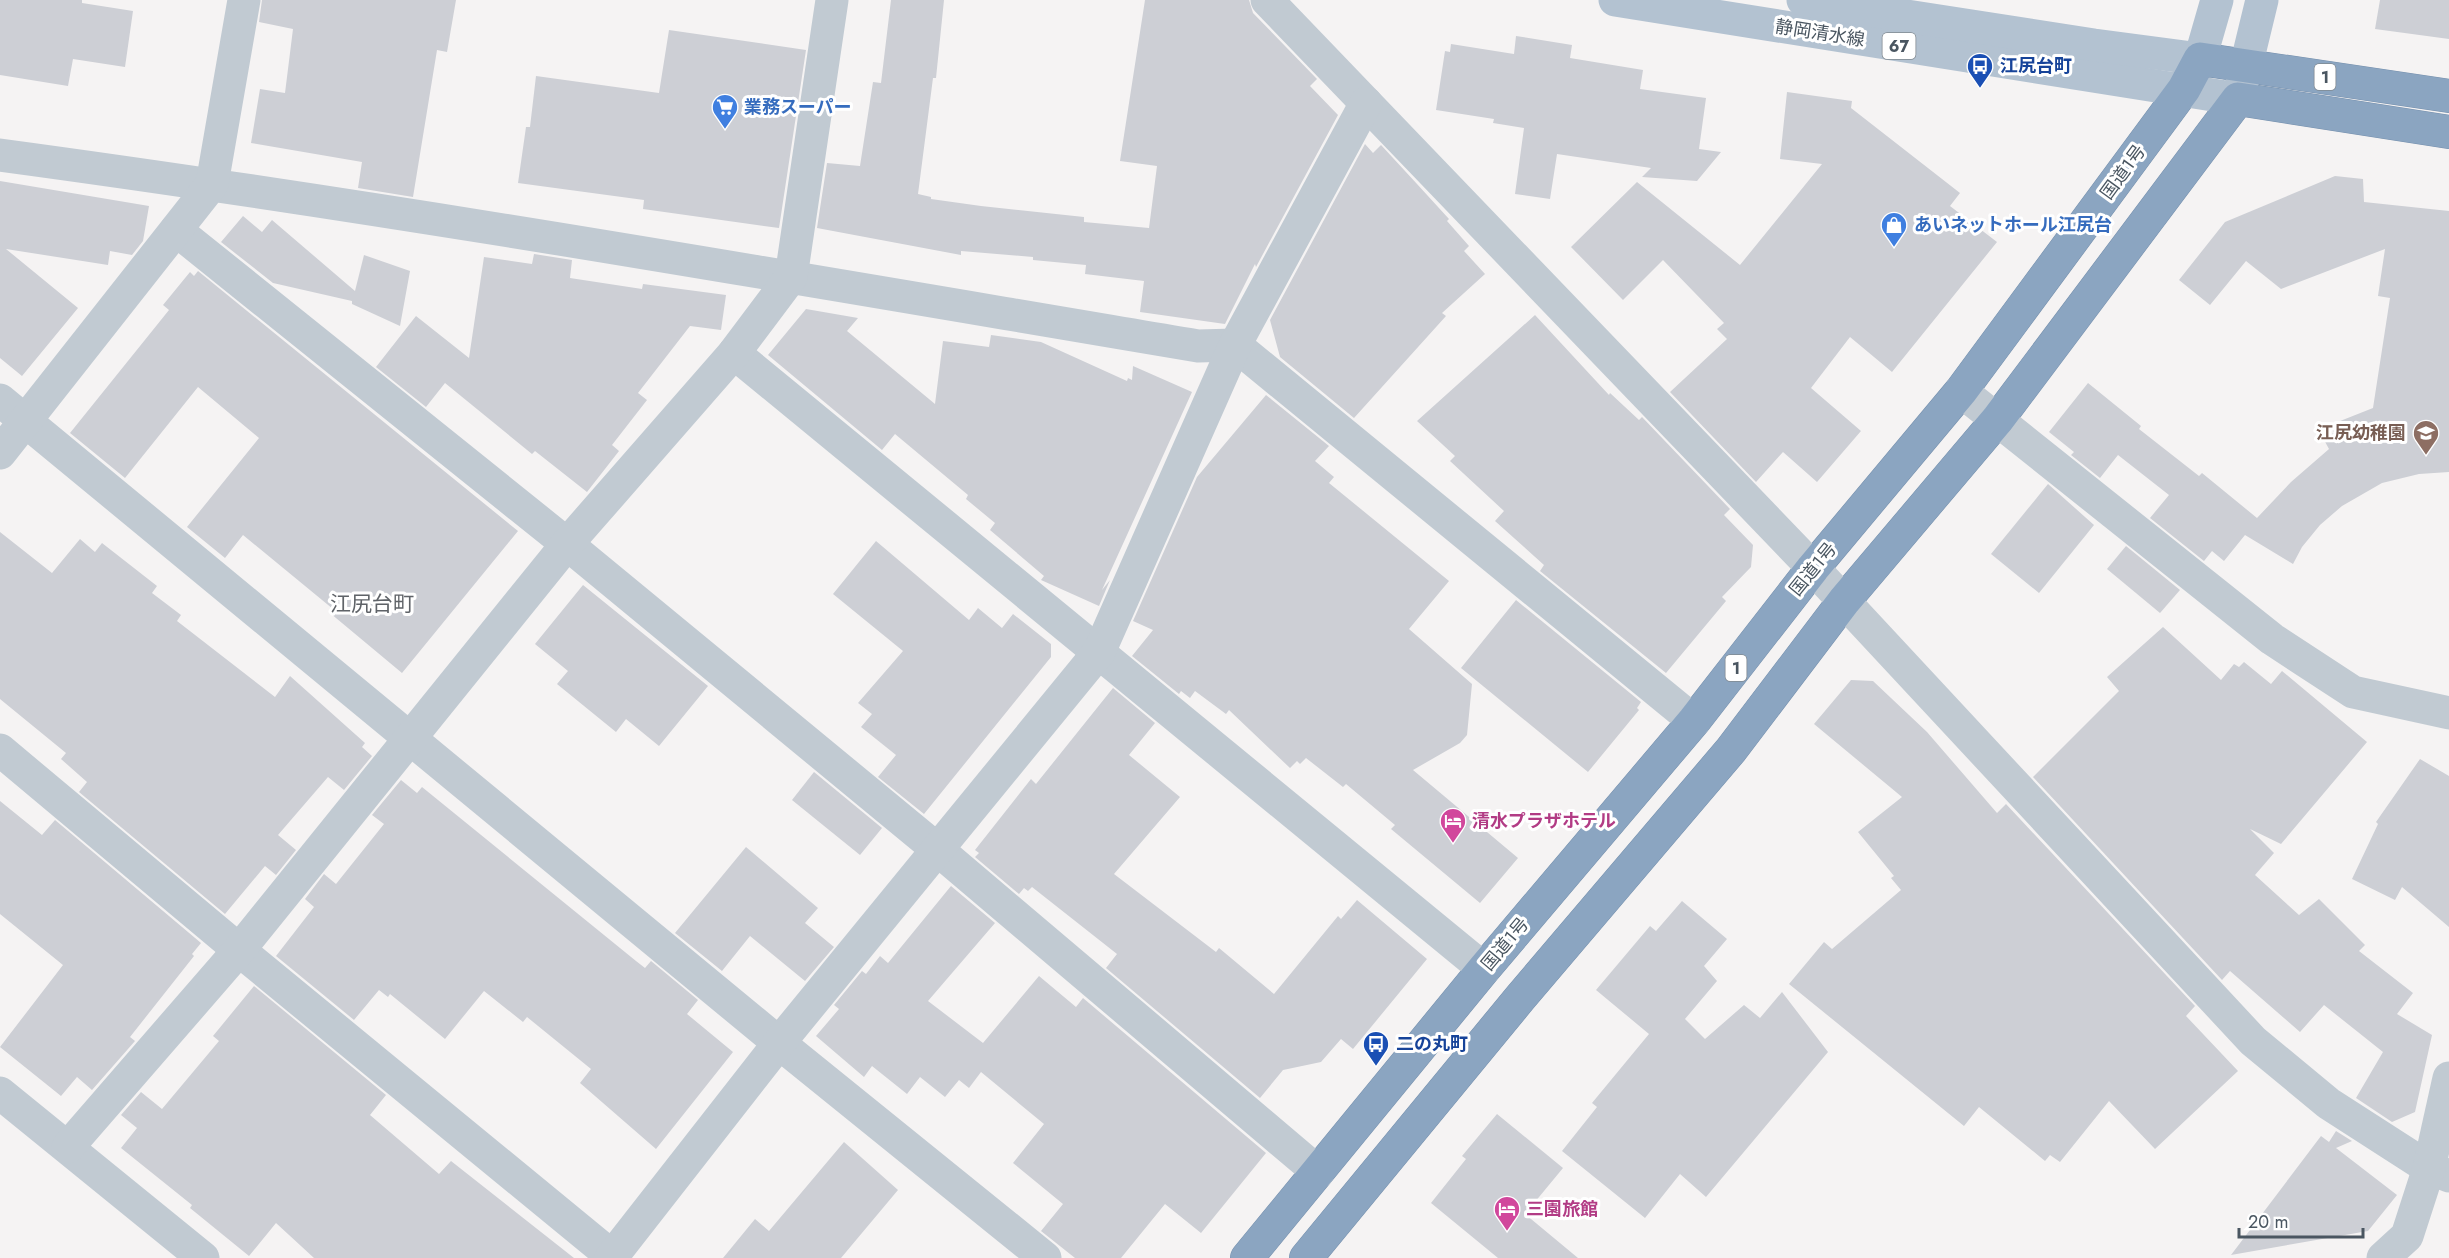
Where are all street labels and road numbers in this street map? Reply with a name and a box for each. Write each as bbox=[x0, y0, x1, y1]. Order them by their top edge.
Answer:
street label: 静岡清水線 bbox=[1774, 13, 1866, 53]
road number: 67 bbox=[1882, 33, 1916, 59]
road number: 1 bbox=[2314, 64, 2336, 90]
street label: 国道1号 bbox=[2094, 139, 2152, 205]
street label: 国道1号 bbox=[1783, 537, 1843, 601]
road number: 1 bbox=[1726, 655, 1746, 681]
street label: 国道1号 bbox=[1475, 912, 1535, 976]

